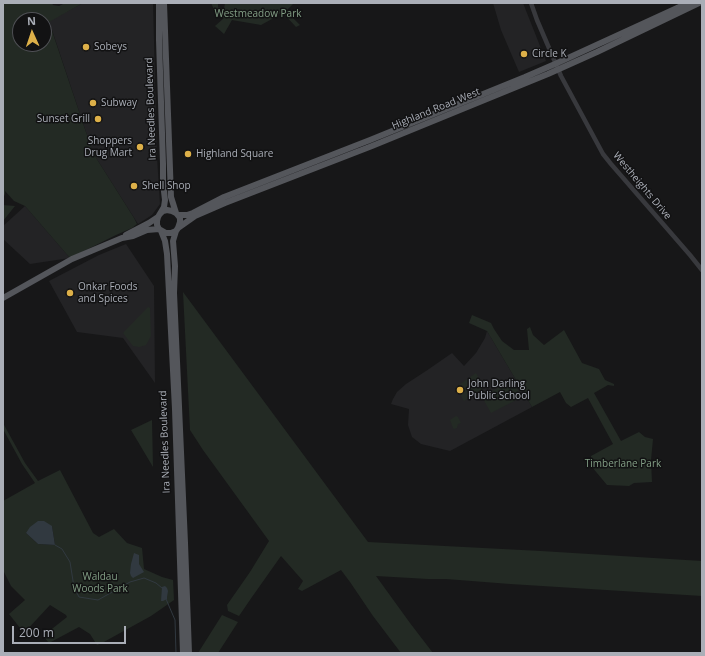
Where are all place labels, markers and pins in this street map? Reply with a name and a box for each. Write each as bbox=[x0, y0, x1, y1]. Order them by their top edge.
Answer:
place label: Sobeys bbox=[94, 41, 127, 53]
marker: Sobeys bbox=[81, 42, 91, 52]
place label: Circle K bbox=[532, 48, 567, 60]
marker: Circle K bbox=[519, 49, 529, 59]
place label: Subway bbox=[101, 97, 137, 109]
marker: Subway bbox=[88, 98, 98, 108]
place label: Sunset Grill bbox=[37, 113, 90, 125]
marker: Sunset Grill bbox=[93, 114, 103, 124]
place label: Shoppers Drug Mart bbox=[84, 135, 132, 158]
marker: Shoppers Drug Mart bbox=[135, 142, 145, 152]
place label: Highland Square bbox=[196, 148, 273, 160]
marker: Highland Square bbox=[183, 149, 193, 159]
place label: Shell Shop bbox=[142, 180, 191, 192]
marker: Shell Shop bbox=[129, 181, 139, 191]
place label: Onkar Foods and Spices bbox=[78, 281, 137, 304]
marker: Onkar Foods and Spices bbox=[65, 288, 75, 298]
place label: John Darling Public School bbox=[468, 378, 530, 402]
marker: John Darling Public School bbox=[455, 385, 465, 395]

